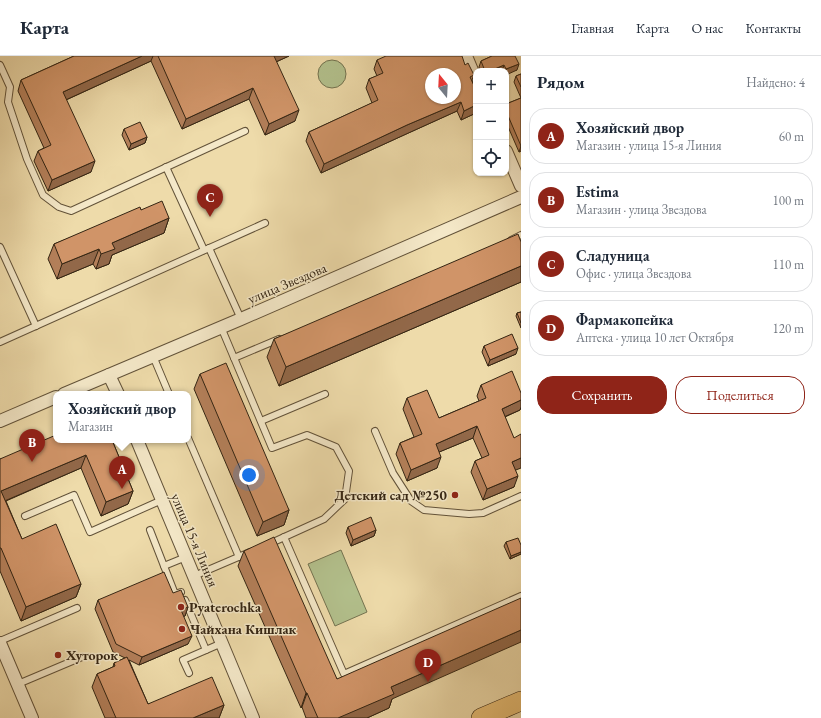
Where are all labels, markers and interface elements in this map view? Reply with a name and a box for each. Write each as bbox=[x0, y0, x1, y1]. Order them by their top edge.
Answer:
text: Карта bbox=[20, 15, 69, 40]
text: Главная bbox=[571, 19, 614, 37]
text: Карта bbox=[636, 19, 669, 37]
text: О нас bbox=[691, 19, 723, 37]
text: Контакты bbox=[745, 19, 801, 37]
north arrow bbox=[425, 68, 461, 104]
map controls bbox=[473, 68, 509, 176]
button: + bbox=[473, 68, 509, 104]
text: Рядом bbox=[537, 71, 585, 93]
text: Найдено: 4 bbox=[746, 74, 805, 91]
button: − bbox=[473, 104, 509, 140]
text: Хозяйский двор bbox=[576, 118, 684, 137]
text: A bbox=[546, 128, 556, 145]
text: 60 m bbox=[779, 128, 804, 145]
text: Магазин · улица 15-я Линия bbox=[576, 137, 722, 154]
button: locate bbox=[473, 140, 509, 176]
text: Estima bbox=[576, 182, 619, 201]
pin: C bbox=[197, 184, 223, 217]
text: B bbox=[547, 192, 555, 209]
text: 100 m bbox=[773, 192, 804, 209]
text: Магазин · улица Звездова bbox=[576, 201, 707, 218]
text: Сладуница bbox=[576, 246, 649, 265]
text: C bbox=[546, 256, 556, 273]
text: 110 m bbox=[773, 256, 804, 273]
street label: улица Звездова bbox=[245, 258, 330, 308]
text: Офис · улица Звездова bbox=[576, 265, 691, 282]
text: Фармакопейка bbox=[576, 310, 673, 329]
text: D bbox=[546, 320, 556, 337]
text: 120 m bbox=[773, 320, 804, 337]
text: Аптека · улица 10 лет Октября bbox=[576, 329, 734, 346]
button: Сохранить bbox=[537, 376, 667, 414]
button: Поделиться bbox=[675, 376, 805, 414]
popup bbox=[53, 391, 191, 443]
text: Хозяйский двор bbox=[68, 399, 176, 418]
text: Магазин bbox=[68, 418, 113, 435]
pin: B bbox=[19, 429, 45, 462]
pin: A bbox=[109, 456, 135, 489]
your location bbox=[239, 465, 259, 485]
place label: Детский сад №250 bbox=[334, 486, 448, 504]
street label: улица 15-я Линия bbox=[167, 490, 223, 590]
marker: Детский сад №250 bbox=[450, 490, 460, 500]
place label: Pyaterochka bbox=[189, 598, 262, 616]
marker: Pyaterochka bbox=[176, 602, 186, 612]
place label: Чайхана Кишлак bbox=[190, 620, 297, 638]
marker: Чайхана Кишлак bbox=[177, 624, 187, 634]
place label: Хуторок bbox=[65, 646, 118, 664]
pin: D bbox=[415, 649, 441, 682]
marker: Хуторок bbox=[53, 650, 63, 660]

